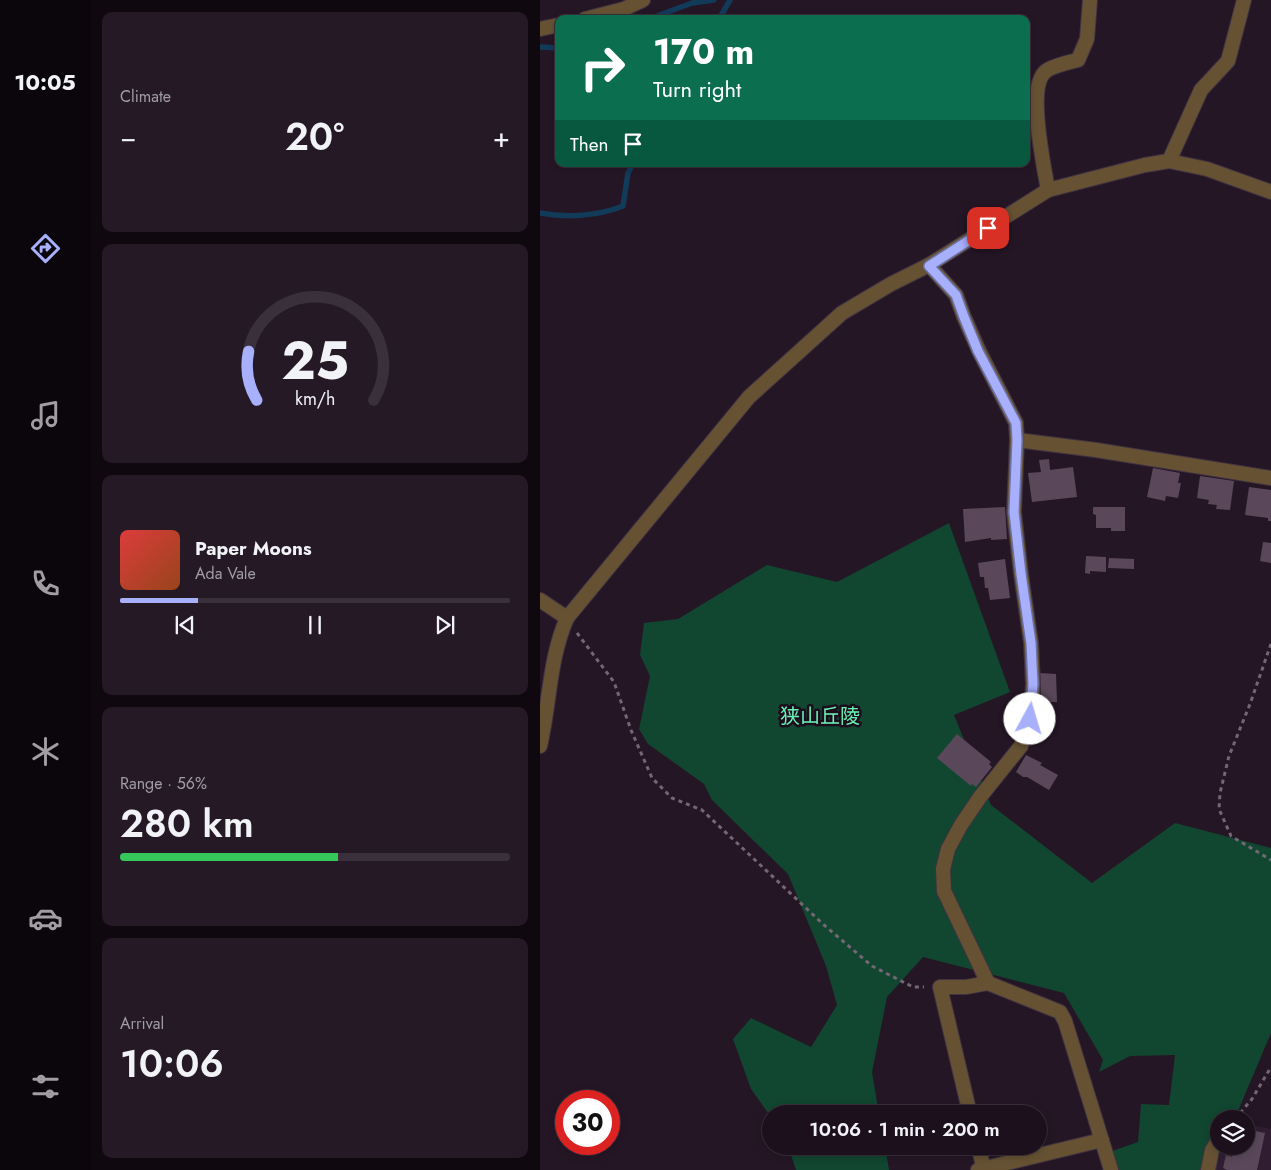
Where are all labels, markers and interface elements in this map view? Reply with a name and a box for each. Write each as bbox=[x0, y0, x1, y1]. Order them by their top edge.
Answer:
text: 170 m bbox=[653, 27, 754, 77]
icon: right bbox=[570, 35, 635, 100]
text: 10:05 bbox=[14, 66, 76, 98]
text: Turn right bbox=[653, 73, 741, 105]
text: Climate bbox=[120, 85, 171, 108]
text: 20° bbox=[285, 109, 344, 164]
text: − bbox=[120, 117, 137, 158]
text: + bbox=[493, 117, 510, 158]
icon: arrive bbox=[619, 130, 647, 158]
text: Then bbox=[570, 131, 609, 158]
pin bbox=[967, 207, 1009, 249]
icon: arrive bbox=[974, 214, 1002, 242]
icon: directions bbox=[28, 231, 63, 266]
text: 25 bbox=[281, 323, 349, 399]
text: km/h bbox=[295, 386, 335, 412]
icon: music bbox=[28, 398, 63, 433]
text: Paper Moons bbox=[195, 535, 312, 562]
text: Ada Vale bbox=[195, 562, 256, 585]
icon: phone bbox=[28, 566, 63, 601]
icon: previous bbox=[171, 611, 199, 639]
icon: pause bbox=[301, 611, 329, 639]
icon: next bbox=[431, 611, 459, 639]
position arrow bbox=[1003, 692, 1055, 744]
park label: 狭山丘陵 bbox=[780, 702, 860, 731]
icon: climate bbox=[28, 734, 63, 769]
text: Range · 56% bbox=[120, 772, 207, 795]
text: 280 km bbox=[120, 796, 254, 851]
icon: car bbox=[28, 901, 63, 936]
text: Arrival bbox=[120, 1012, 164, 1035]
text: 10:06 bbox=[120, 1036, 224, 1091]
icon: filters bbox=[28, 1069, 63, 1104]
speed limit sign: 30 bbox=[555, 1090, 620, 1155]
map controls bbox=[1210, 1110, 1255, 1155]
button: layers bbox=[1210, 1110, 1255, 1155]
text: 10:06 · 1 min · 200 m bbox=[809, 1116, 1000, 1143]

